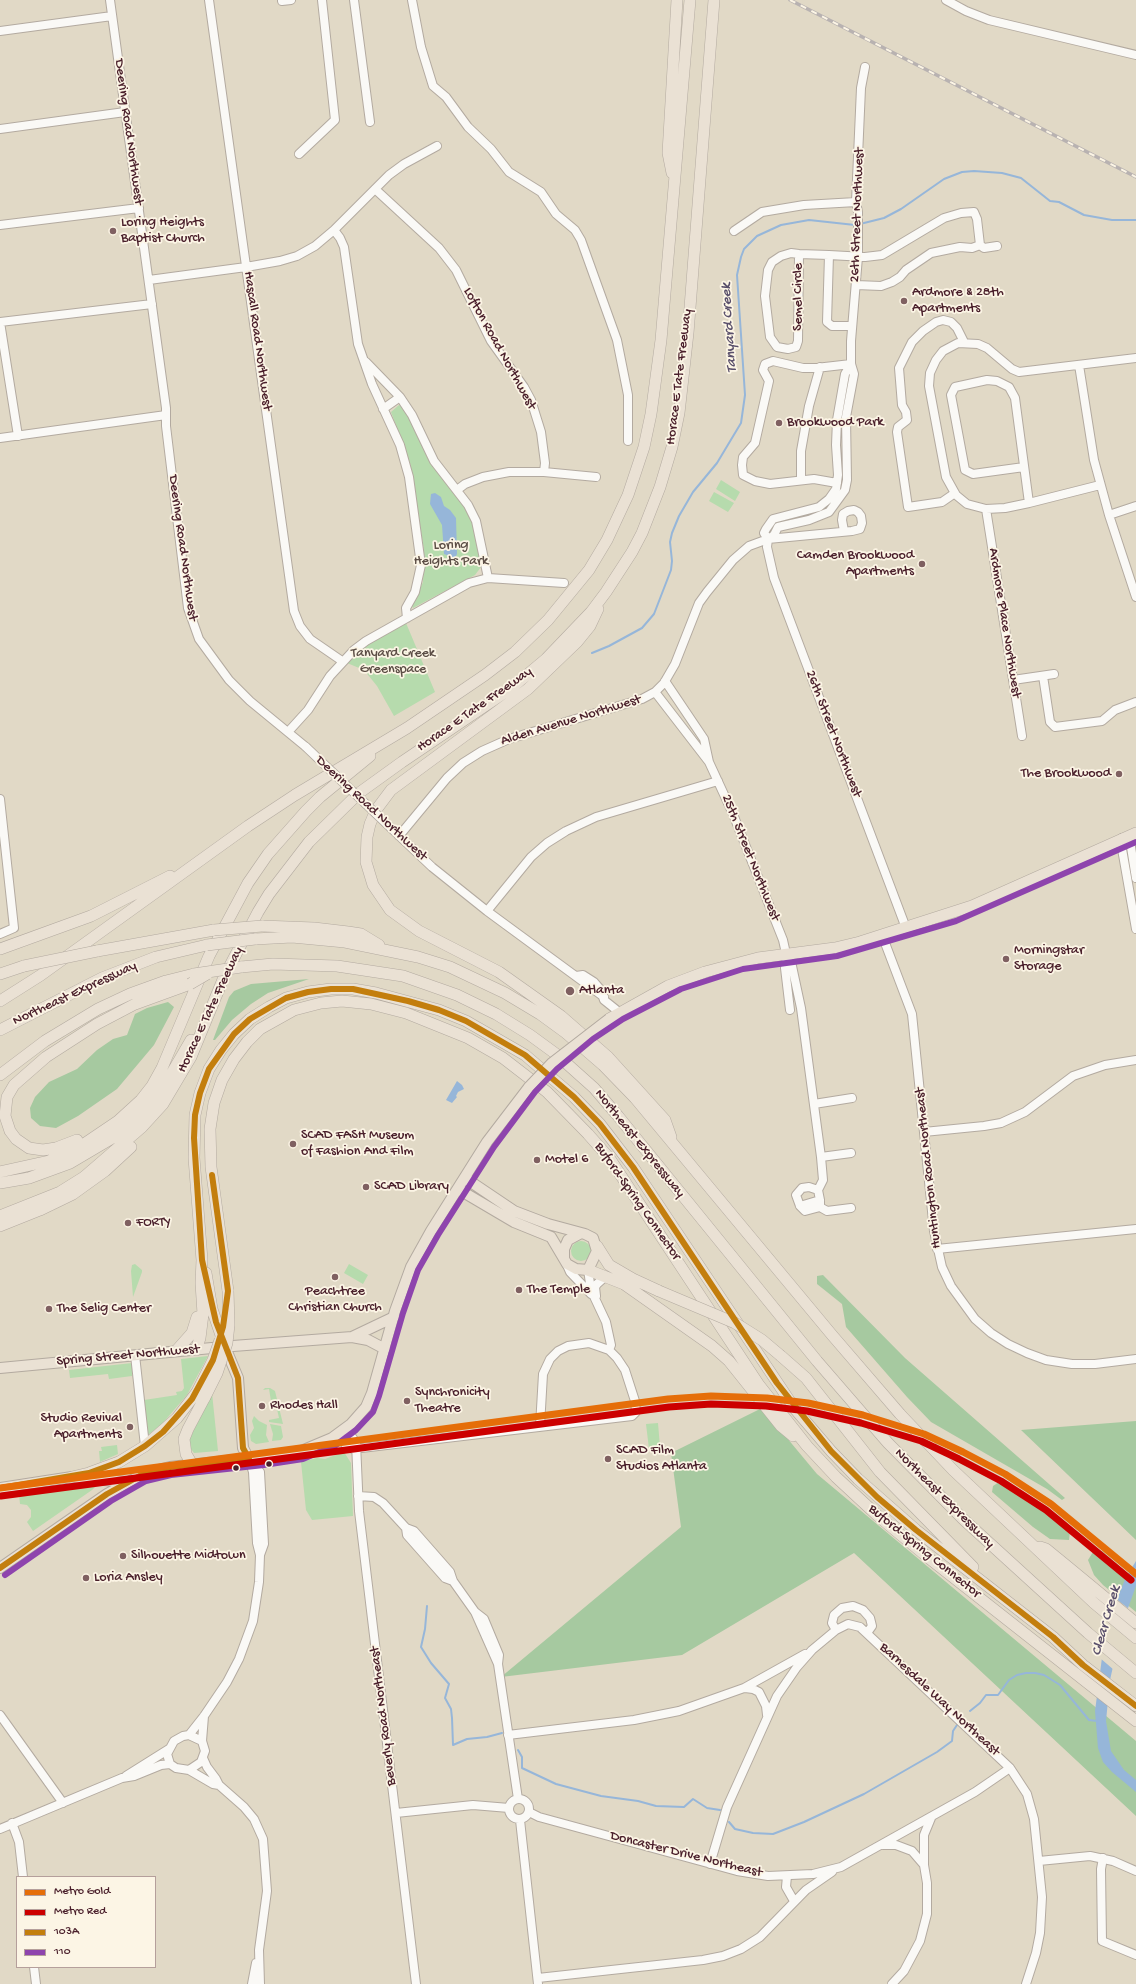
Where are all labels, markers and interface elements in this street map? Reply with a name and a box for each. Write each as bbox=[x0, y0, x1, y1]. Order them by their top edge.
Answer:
street label: Deering Road Northwest bbox=[109, 58, 147, 206]
street label: 26th Street Northwest bbox=[847, 147, 869, 283]
place label: Loring Heights Baptist Church bbox=[121, 215, 205, 248]
marker: Loring Heights Baptist Church bbox=[108, 226, 118, 236]
street label: Semel Circle bbox=[791, 263, 807, 331]
street label: Hascall Road Northwest bbox=[239, 270, 275, 412]
water label: Tanyard Creek bbox=[718, 282, 742, 374]
street label: Lofton Road Northwest bbox=[458, 285, 540, 413]
place label: Ardmore & 28th Apartments bbox=[912, 285, 1004, 318]
marker: Ardmore & 28th Apartments bbox=[899, 296, 909, 306]
street label: Horace E Tate Freeway bbox=[663, 308, 697, 446]
place label: Brookwood Park bbox=[787, 415, 883, 431]
marker: Brookwood Park bbox=[774, 418, 784, 428]
street label: Deering Road Northwest bbox=[163, 474, 201, 622]
park label: Loring Heights Park bbox=[414, 538, 488, 570]
street label: Ardmore Place Northwest bbox=[984, 547, 1024, 699]
place label: Camden Brookwood Apartments bbox=[797, 548, 914, 580]
marker: Camden Brookwood Apartments bbox=[917, 559, 927, 569]
park label: Tanyard Creek Greenspace bbox=[351, 646, 435, 678]
street label: Horace E Tate Freeway bbox=[414, 664, 536, 756]
street label: 26th Street Northwest bbox=[801, 668, 865, 800]
street label: Alden Avenue Northwest bbox=[499, 692, 643, 750]
street label: Deering Road Northwest bbox=[312, 753, 430, 865]
place label: The Brookwood bbox=[1021, 766, 1111, 782]
marker: The Brookwood bbox=[1114, 769, 1124, 779]
street label: 25th Street Northwest bbox=[717, 792, 783, 924]
place label: Morningstar Storage bbox=[1014, 943, 1084, 976]
street label: Horace E Tate Freeway bbox=[174, 944, 248, 1076]
marker: Morningstar Storage bbox=[1001, 954, 1011, 964]
street label: Northeast Expressway bbox=[10, 958, 140, 1030]
place label: Atlanta bbox=[579, 983, 624, 999]
marker: Atlanta bbox=[564, 985, 576, 997]
street label: Northeast Expressway bbox=[590, 1086, 688, 1202]
street label: Huntington Road Northeast bbox=[912, 1087, 946, 1249]
place label: SCAD FASH Museum of Fashion And Film bbox=[301, 1128, 414, 1160]
marker: SCAD FASH Museum of Fashion And Film bbox=[288, 1139, 298, 1149]
street label: Buford-Spring Connector bbox=[590, 1140, 684, 1264]
place label: Motel 6 bbox=[545, 1152, 588, 1168]
marker: Motel 6 bbox=[532, 1155, 542, 1165]
place label: SCAD Library bbox=[374, 1179, 449, 1195]
marker: SCAD Library bbox=[361, 1182, 371, 1192]
place label: FORTY bbox=[136, 1215, 171, 1231]
marker: FORTY bbox=[123, 1218, 133, 1228]
marker: Peachtree Christian Church bbox=[330, 1272, 340, 1282]
place label: The Temple bbox=[527, 1282, 590, 1298]
place label: Peachtree Christian Church bbox=[288, 1284, 382, 1316]
marker: The Temple bbox=[514, 1285, 524, 1295]
place label: The Selig Center bbox=[57, 1301, 151, 1317]
marker: The Selig Center bbox=[44, 1304, 54, 1314]
street label: Spring Street Northwest bbox=[56, 1341, 200, 1371]
place label: Synchronicity Theatre bbox=[415, 1385, 490, 1418]
marker: Synchronicity Theatre bbox=[402, 1396, 412, 1406]
place label: Rhodes Hall bbox=[270, 1398, 338, 1414]
marker: Rhodes Hall bbox=[257, 1401, 267, 1411]
place label: Studio Revival Apartments bbox=[41, 1411, 122, 1444]
marker: Studio Revival Apartments bbox=[125, 1422, 135, 1432]
place label: SCAD Film Studios Atlanta bbox=[616, 1443, 707, 1476]
street label: Northeast Expressway bbox=[890, 1445, 998, 1553]
marker: SCAD Film Studios Atlanta bbox=[603, 1454, 613, 1464]
unlabelled marker bbox=[264, 1459, 274, 1469]
unlabelled marker bbox=[231, 1463, 241, 1473]
street label: Buford-Spring Connector bbox=[864, 1501, 984, 1603]
place label: Silhouette Midtown bbox=[131, 1548, 246, 1564]
marker: Silhouette Midtown bbox=[118, 1551, 128, 1561]
place label: Loria Ansley bbox=[94, 1570, 163, 1586]
marker: Loria Ansley bbox=[81, 1573, 91, 1583]
water label: Clear Creek bbox=[1088, 1584, 1126, 1658]
street label: Barnesdale Way Northeast bbox=[875, 1640, 1003, 1760]
street label: Beverly Road Northeast bbox=[367, 1645, 401, 1787]
street label: Doncaster Drive Northeast bbox=[608, 1828, 764, 1882]
legend bbox=[16, 1876, 156, 1968]
text: Metro Gold bbox=[54, 1885, 110, 1899]
text: Metro Red bbox=[54, 1905, 106, 1919]
text: 103A bbox=[54, 1925, 79, 1939]
text: 110 bbox=[54, 1945, 71, 1959]

